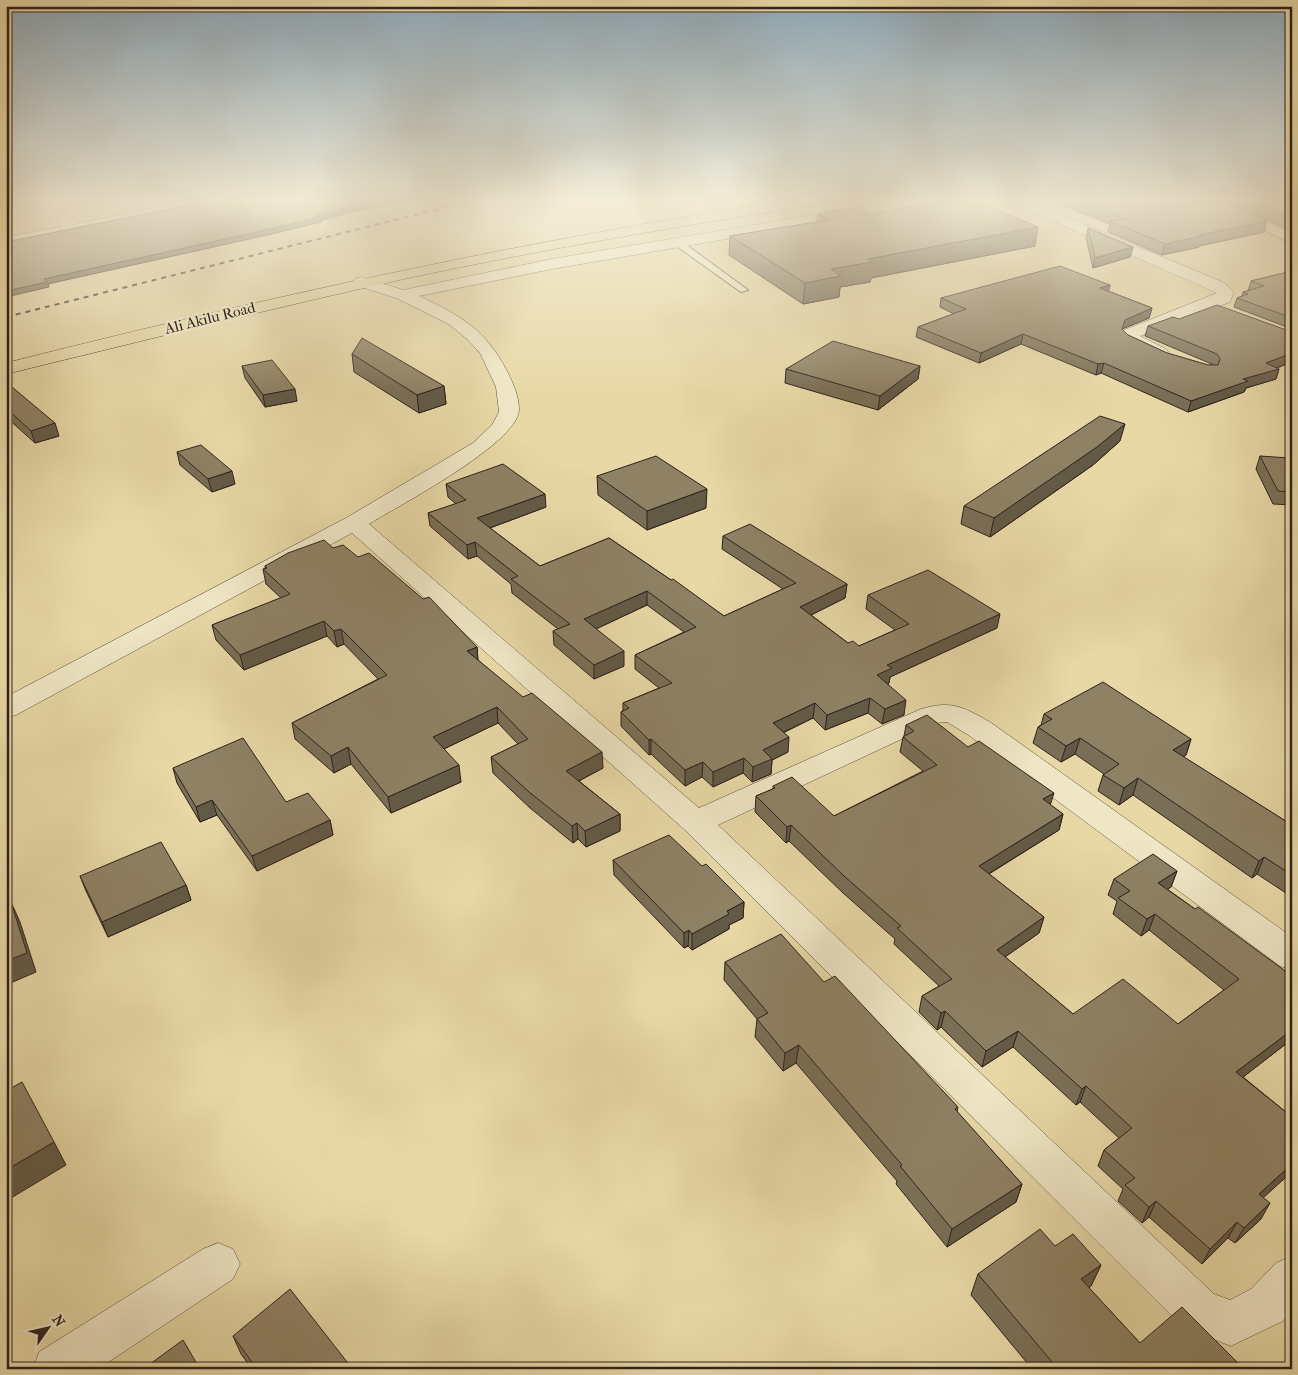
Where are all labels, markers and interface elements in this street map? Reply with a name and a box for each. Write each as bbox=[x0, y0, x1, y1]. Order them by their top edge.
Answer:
street label: Ali Akilu Road bbox=[162, 298, 258, 338]
north arrow bbox=[22, 1302, 72, 1352]
text: N bbox=[48, 1312, 69, 1330]

